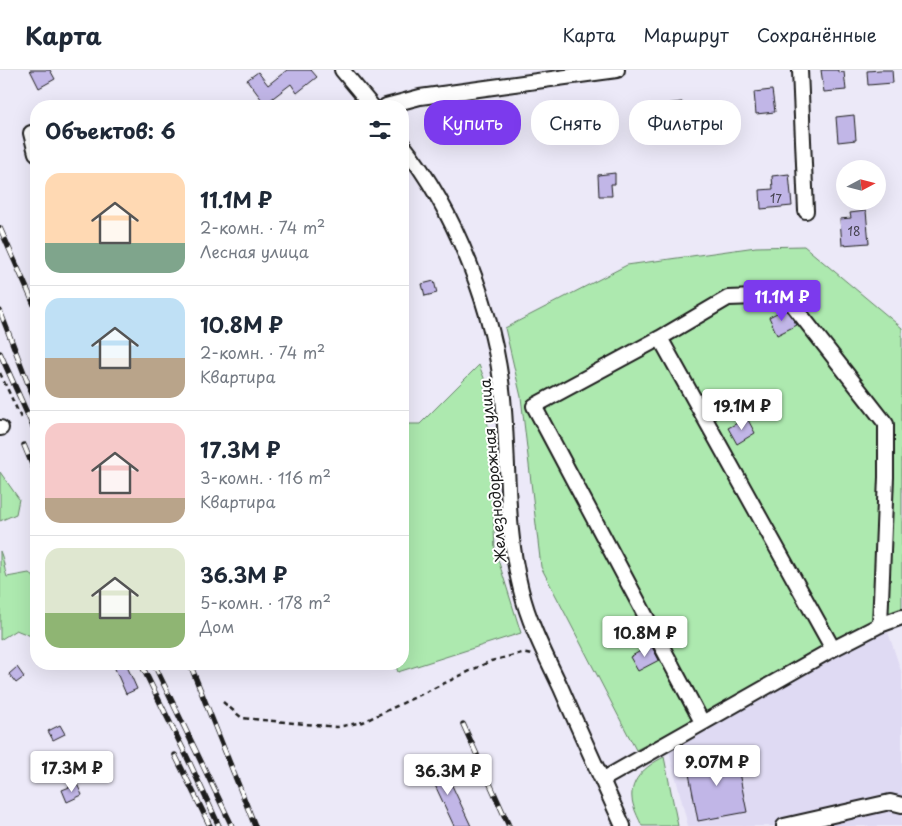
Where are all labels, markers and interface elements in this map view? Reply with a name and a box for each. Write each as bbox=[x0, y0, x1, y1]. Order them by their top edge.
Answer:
text: Карта bbox=[25, 17, 102, 53]
text: Карта bbox=[563, 21, 615, 48]
text: Маршрут bbox=[643, 21, 729, 48]
text: Сохранённые bbox=[757, 21, 877, 48]
chip: Купить bbox=[424, 100, 521, 145]
chip: Снять bbox=[531, 100, 619, 145]
chip: Фильтры bbox=[629, 100, 741, 145]
text: Объектов: 6 bbox=[45, 114, 176, 146]
icon: filters bbox=[366, 116, 394, 144]
north arrow bbox=[836, 160, 886, 210]
map controls bbox=[836, 160, 886, 210]
text: 11.1M ₽ bbox=[200, 183, 272, 215]
house number: 17 bbox=[770, 189, 782, 207]
icon: home bbox=[85, 193, 145, 253]
text: 2-комн. · 74 m² bbox=[200, 215, 325, 239]
house number: 18 bbox=[848, 222, 860, 240]
text: Лесная улица bbox=[200, 239, 309, 263]
pin: 11.1M ₽ bbox=[736, 280, 828, 322]
text: 11.1M ₽ bbox=[754, 284, 810, 308]
text: 10.8M ₽ bbox=[200, 308, 283, 340]
icon: home bbox=[85, 318, 145, 378]
text: 2-комн. · 74 m² bbox=[200, 340, 325, 364]
text: Квартира bbox=[200, 364, 275, 388]
street label: Железнодорожная улица bbox=[472, 377, 512, 564]
pin: 19.1M ₽ bbox=[696, 388, 788, 431]
text: 19.1M ₽ bbox=[713, 393, 771, 417]
text: 17.3M ₽ bbox=[200, 433, 280, 465]
icon: home bbox=[85, 443, 145, 503]
text: 3-комн. · 116 m² bbox=[200, 465, 331, 489]
text: Квартира bbox=[200, 489, 275, 513]
text: 36.3M ₽ bbox=[200, 558, 287, 590]
icon: home bbox=[85, 568, 145, 628]
text: 5-комн. · 178 m² bbox=[200, 590, 331, 614]
text: Дом bbox=[200, 614, 234, 638]
pin: 10.8M ₽ bbox=[599, 616, 691, 658]
text: 10.8M ₽ bbox=[613, 620, 677, 644]
pin: 9.07M ₽ bbox=[671, 744, 763, 787]
text: 9.07M ₽ bbox=[685, 749, 749, 773]
pin: 17.3M ₽ bbox=[26, 750, 118, 793]
pin: 36.3M ₽ bbox=[402, 754, 494, 796]
text: 17.3M ₽ bbox=[41, 755, 103, 779]
text: 36.3M ₽ bbox=[415, 758, 481, 782]

